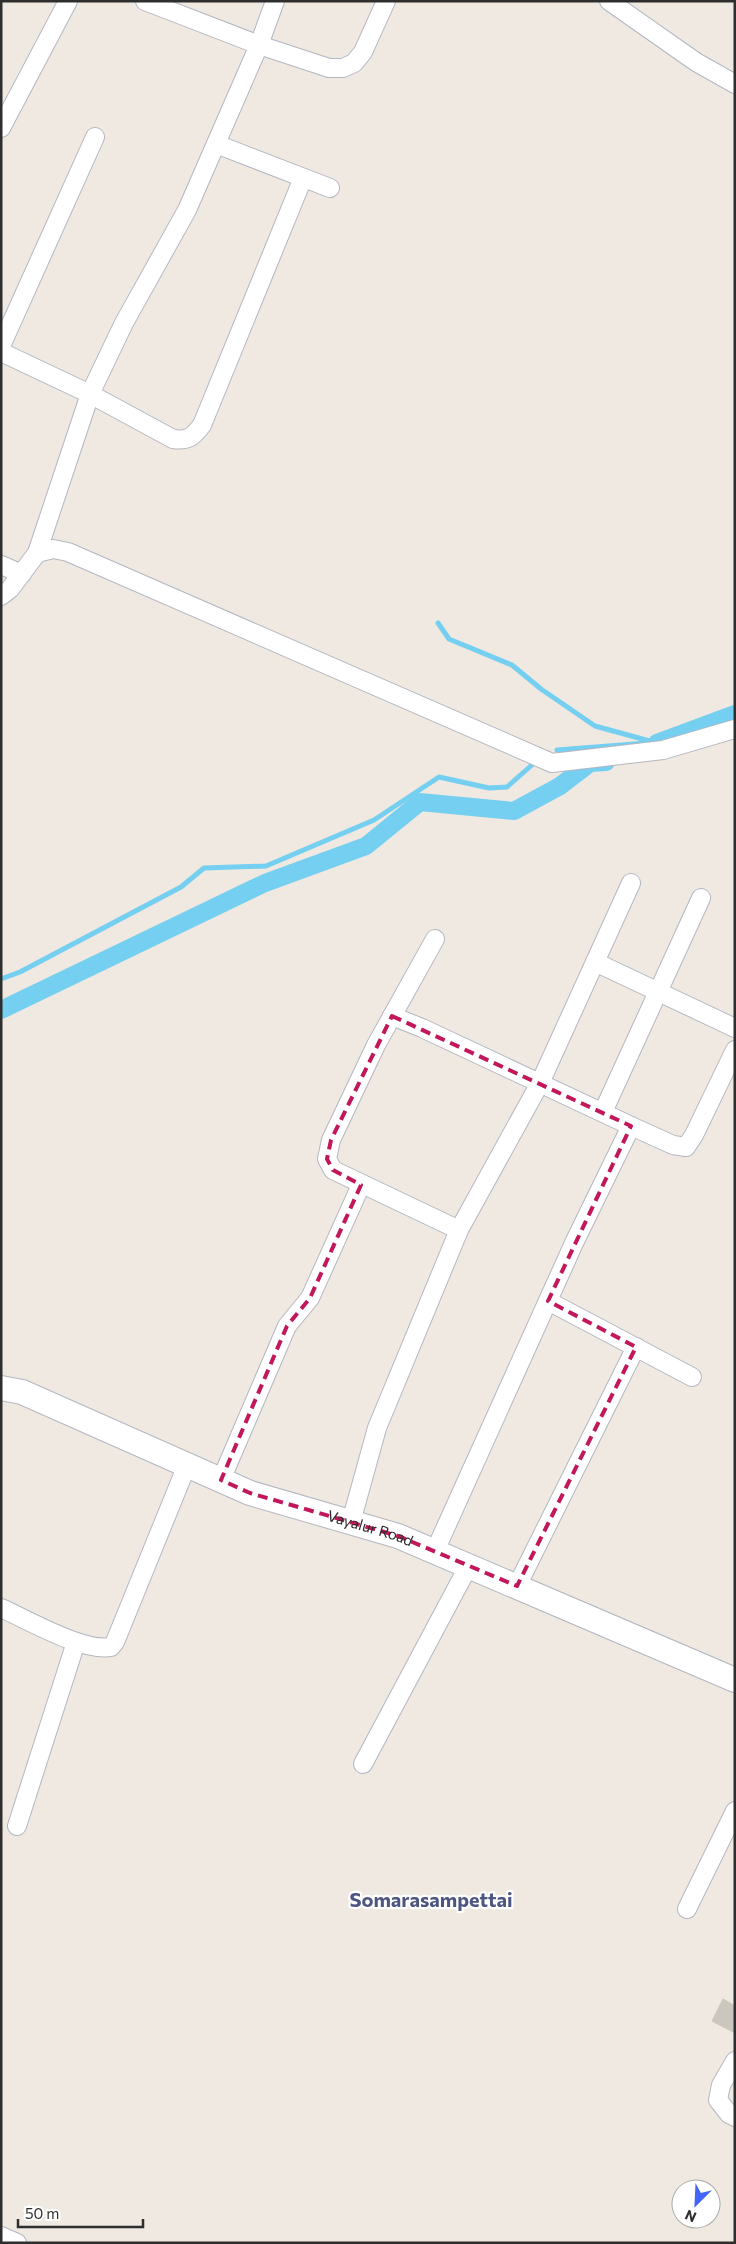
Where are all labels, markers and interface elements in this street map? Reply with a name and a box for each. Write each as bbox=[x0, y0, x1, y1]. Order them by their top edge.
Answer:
street label: Vayalur Road bbox=[325, 1506, 416, 1549]
district label: Somarasampettai bbox=[349, 1887, 513, 1911]
north arrow bbox=[671, 2179, 721, 2229]
scale bar bbox=[18, 2196, 142, 2228]
text: 50 m bbox=[25, 2204, 59, 2222]
text: N bbox=[682, 2206, 699, 2226]

